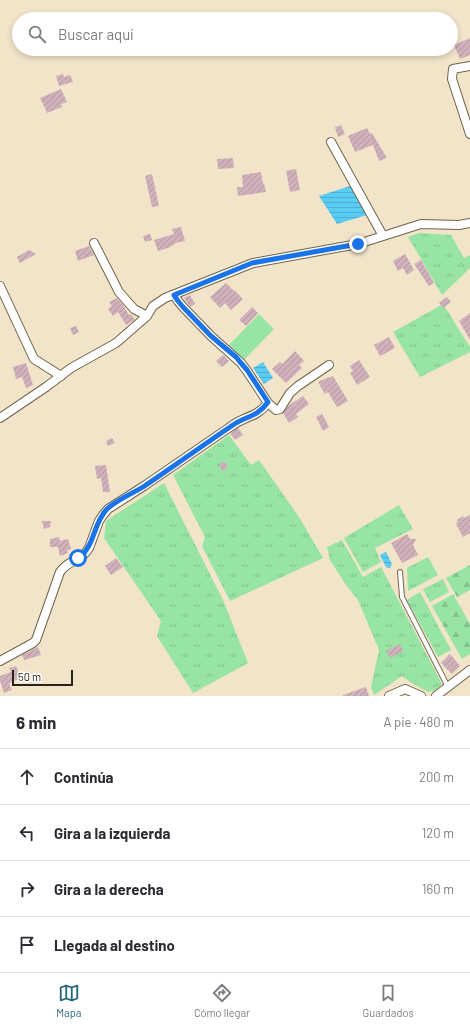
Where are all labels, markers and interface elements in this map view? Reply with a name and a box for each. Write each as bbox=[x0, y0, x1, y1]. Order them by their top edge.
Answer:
search box bbox=[12, 12, 458, 56]
icon: search bbox=[26, 23, 48, 45]
text: Buscar aquí bbox=[58, 25, 134, 43]
route end bbox=[349, 235, 367, 253]
route start bbox=[69, 549, 87, 567]
scale bar bbox=[12, 668, 73, 687]
text: 50 m bbox=[18, 670, 41, 683]
text: 6 min bbox=[16, 712, 56, 732]
text: A pie · 480 m bbox=[384, 714, 454, 730]
icon: ahead bbox=[16, 766, 38, 788]
text: Continúa bbox=[54, 768, 114, 786]
text: 200 m bbox=[419, 769, 454, 785]
icon: left bbox=[16, 822, 38, 844]
text: Gira a la izquierda bbox=[54, 824, 170, 842]
text: 120 m bbox=[422, 825, 454, 841]
icon: right bbox=[16, 878, 38, 900]
text: Gira a la derecha bbox=[54, 880, 164, 898]
text: 160 m bbox=[422, 881, 454, 897]
icon: arrive bbox=[16, 934, 38, 956]
text: Llegada al destino bbox=[54, 936, 175, 954]
tab: Mapa bbox=[56, 982, 81, 1019]
tab: Cómo llegar bbox=[194, 982, 250, 1019]
tab: Guardados bbox=[363, 982, 414, 1019]

